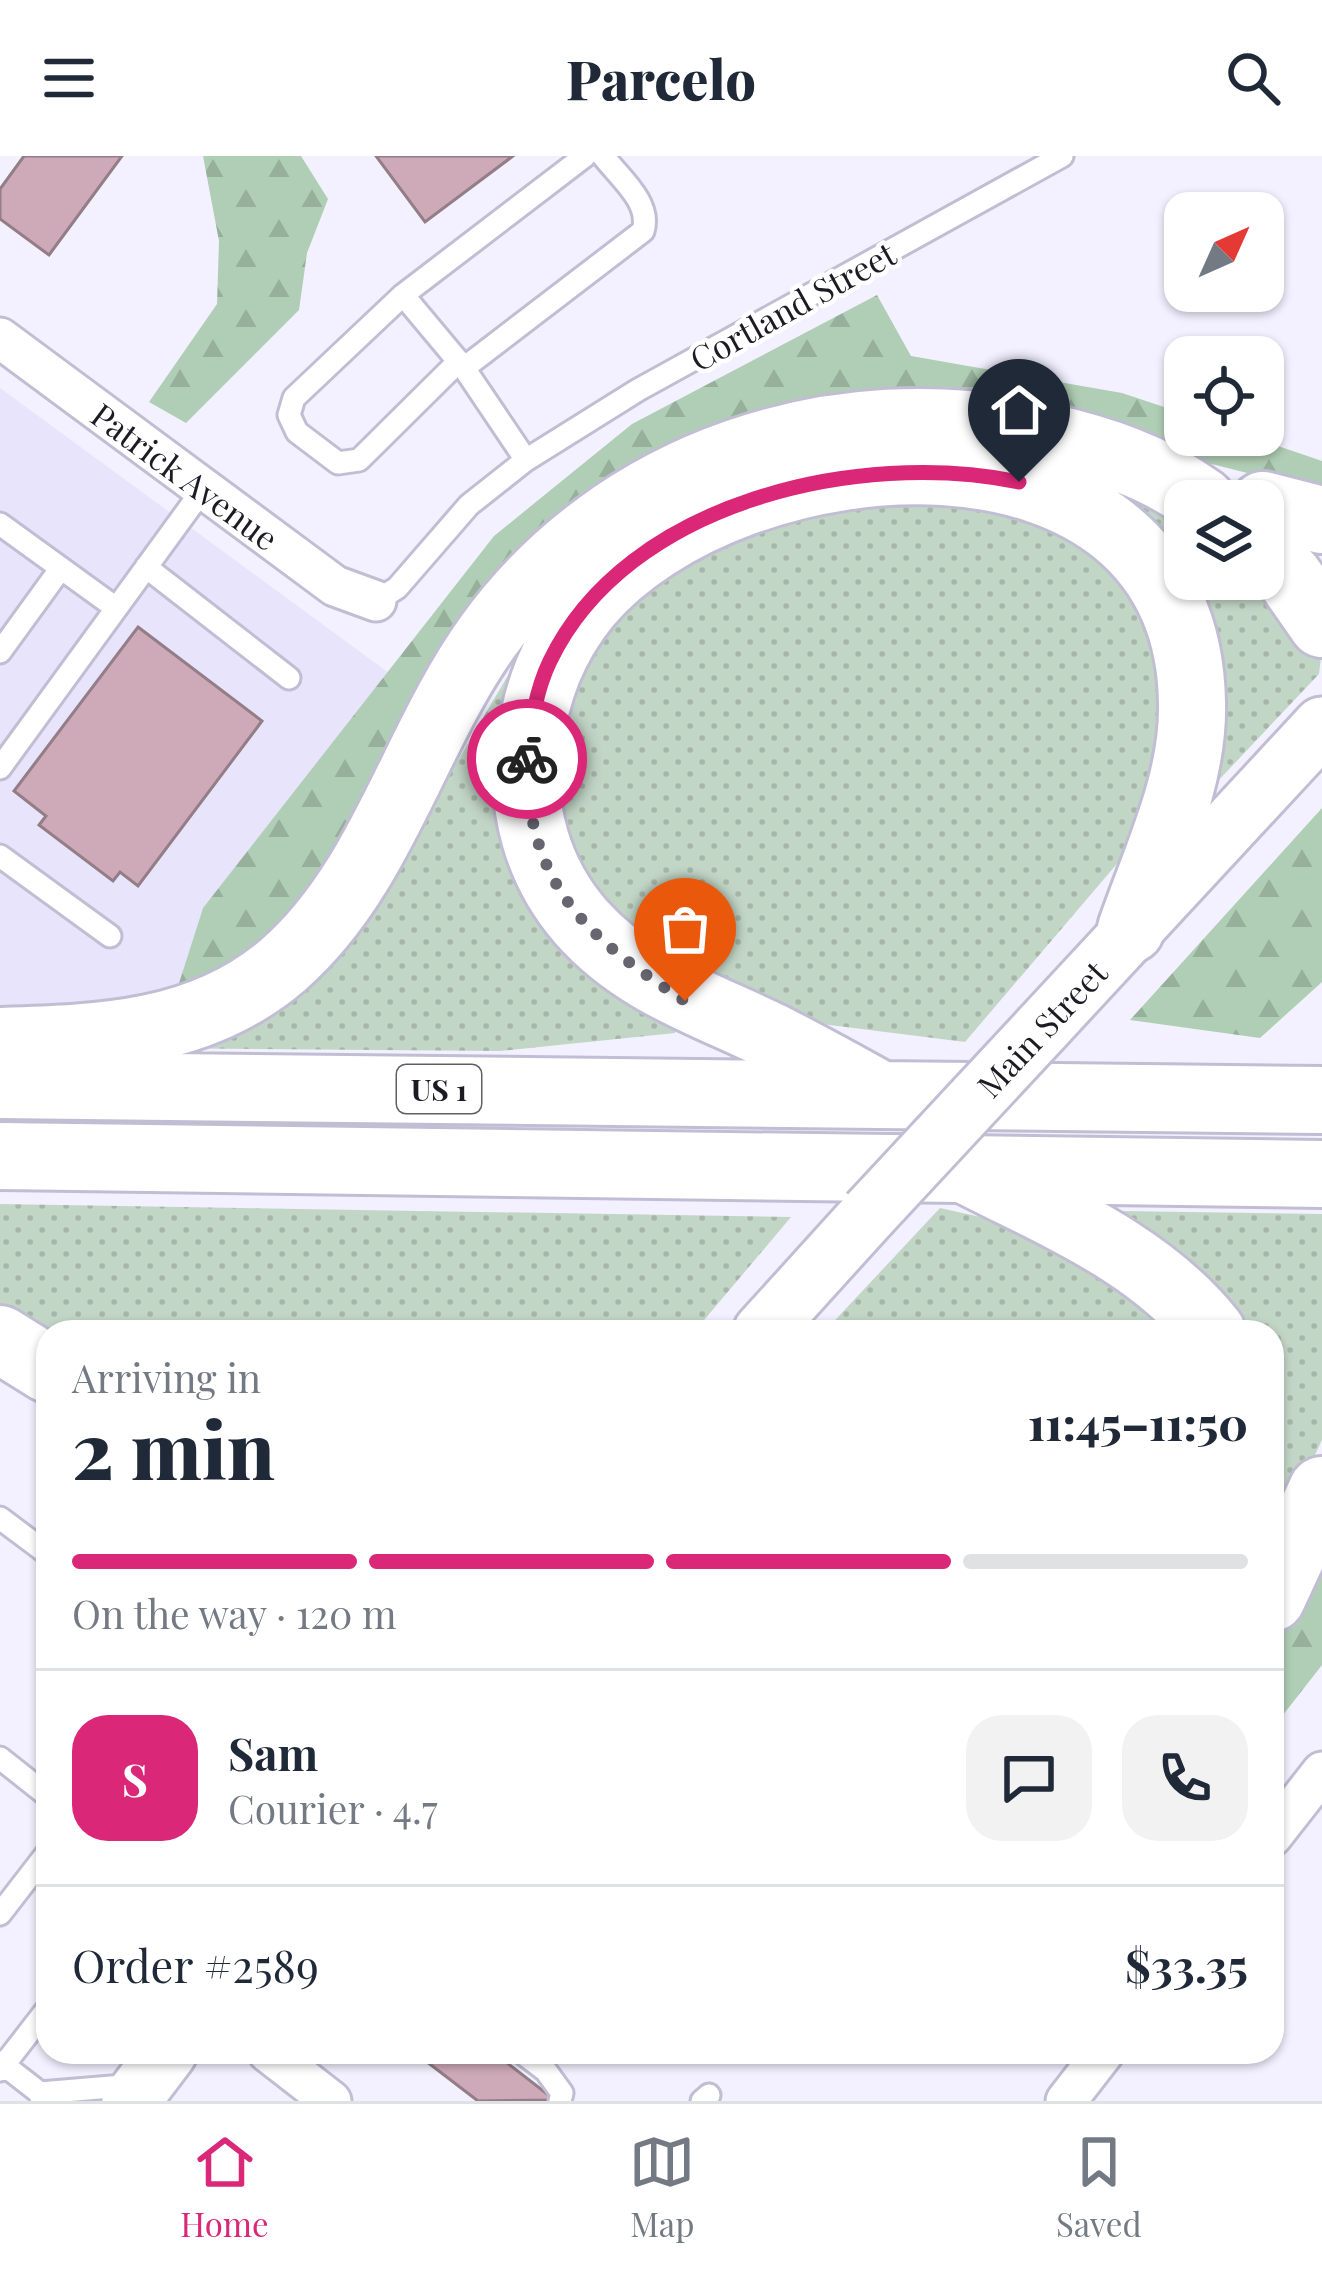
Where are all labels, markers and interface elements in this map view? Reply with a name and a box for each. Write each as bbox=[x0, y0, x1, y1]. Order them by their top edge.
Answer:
text: Parcelo bbox=[566, 42, 756, 114]
icon: menu bbox=[36, 45, 102, 111]
icon: search bbox=[1220, 45, 1286, 111]
north arrow bbox=[1164, 192, 1284, 312]
map controls bbox=[1164, 192, 1284, 600]
street label: Cortland Street bbox=[681, 230, 904, 380]
button: locate bbox=[1164, 336, 1284, 456]
pin bbox=[968, 359, 1070, 482]
icon: home bbox=[986, 377, 1052, 443]
street label: Patrick Avenue bbox=[84, 392, 288, 559]
button: layers bbox=[1164, 480, 1284, 600]
courier bbox=[467, 699, 587, 819]
icon: bike bbox=[494, 726, 560, 792]
pin bbox=[634, 878, 736, 1001]
icon: bag bbox=[652, 896, 718, 962]
street label: Main Street bbox=[967, 949, 1116, 1106]
road number: US 1 bbox=[397, 1065, 481, 1113]
text: Arriving in bbox=[72, 1351, 261, 1403]
text: 11:45–11:50 bbox=[1028, 1392, 1248, 1452]
text: 2 min bbox=[72, 1396, 275, 1500]
text: On the way · 120 m bbox=[72, 1587, 397, 1639]
button: chat bbox=[966, 1715, 1092, 1841]
button: phone bbox=[1122, 1715, 1248, 1841]
text: Sam bbox=[228, 1722, 318, 1782]
text: S bbox=[122, 1748, 148, 1808]
text: Courier · 4.7 bbox=[228, 1782, 438, 1834]
text: Order #2589 bbox=[72, 1934, 319, 1994]
text: $33.35 bbox=[1125, 1934, 1248, 1994]
tab: Home bbox=[180, 2129, 269, 2245]
tab: Map bbox=[629, 2129, 695, 2245]
tab: Saved bbox=[1056, 2129, 1142, 2245]

